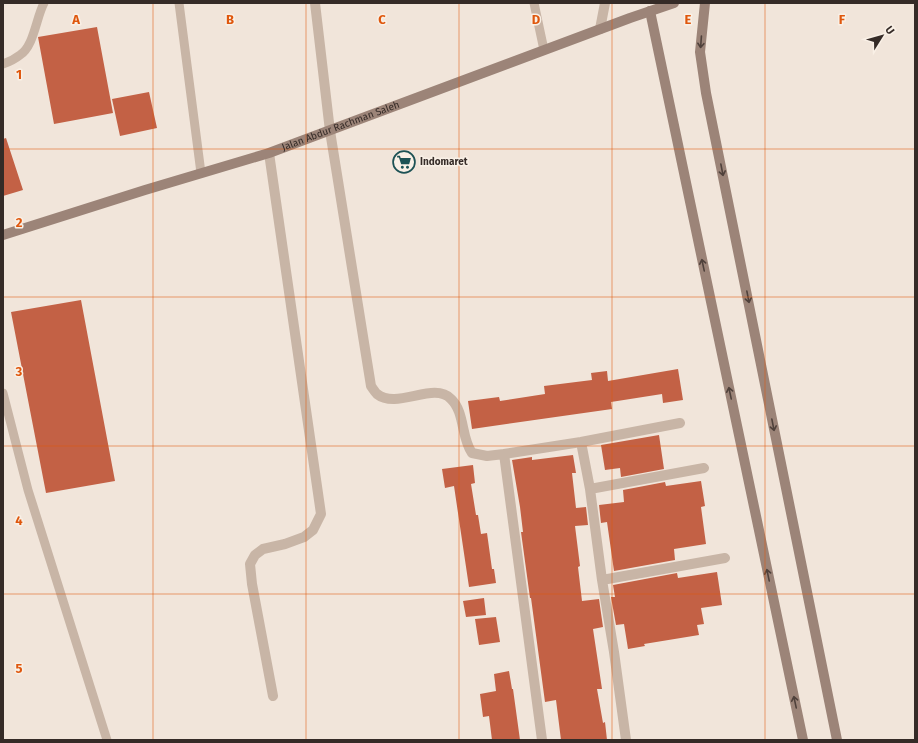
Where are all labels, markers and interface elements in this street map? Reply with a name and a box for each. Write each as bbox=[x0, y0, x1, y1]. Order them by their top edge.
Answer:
text: A bbox=[71, 12, 80, 27]
text: B bbox=[226, 12, 234, 27]
text: C bbox=[378, 12, 386, 27]
text: D bbox=[532, 12, 541, 27]
text: E bbox=[685, 12, 692, 27]
text: F bbox=[839, 12, 846, 27]
north arrow bbox=[862, 16, 902, 56]
text: U bbox=[882, 24, 897, 37]
one-way arrow bbox=[697, 35, 704, 48]
text: 1 bbox=[16, 67, 22, 82]
street label: Jalan Abdur Rachman Saleh bbox=[280, 99, 401, 154]
supermarket icon: Indomaret bbox=[391, 149, 417, 175]
place label: Indomaret bbox=[420, 156, 468, 168]
one-way arrow bbox=[718, 163, 726, 176]
text: 2 bbox=[16, 215, 23, 230]
one-way arrow bbox=[699, 259, 707, 272]
one-way arrow bbox=[744, 290, 752, 303]
text: 3 bbox=[15, 364, 23, 379]
one-way arrow bbox=[726, 386, 734, 399]
one-way arrow bbox=[770, 418, 778, 431]
text: 4 bbox=[15, 513, 23, 528]
one-way arrow bbox=[764, 568, 772, 581]
text: 5 bbox=[16, 661, 23, 676]
one-way arrow bbox=[791, 696, 799, 709]

